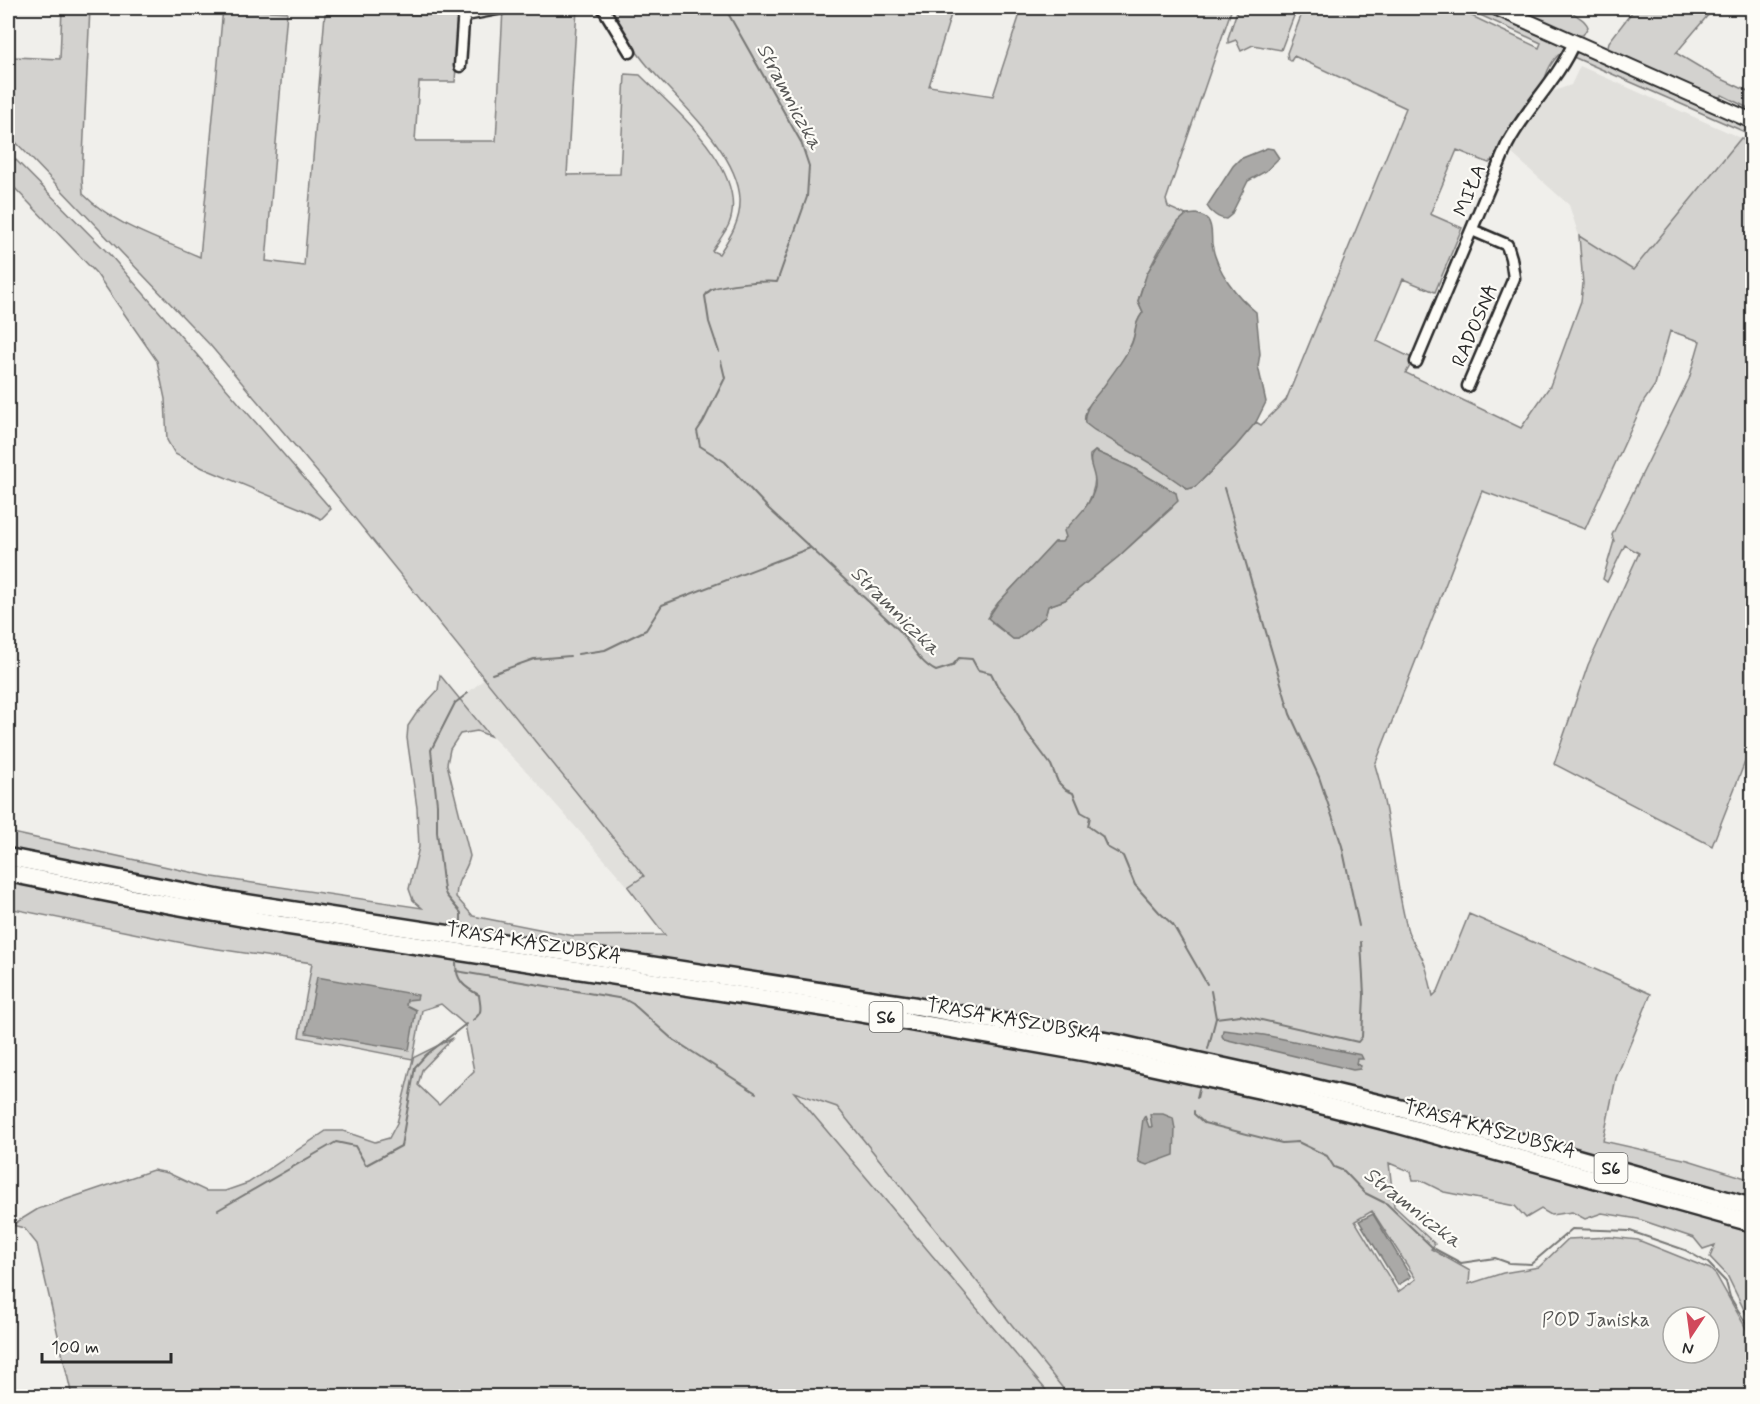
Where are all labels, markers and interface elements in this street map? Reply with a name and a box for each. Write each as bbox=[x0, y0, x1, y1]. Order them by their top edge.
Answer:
water label: Stramniczka bbox=[749, 38, 830, 156]
street label: MIŁA bbox=[1448, 160, 1493, 221]
street label: RADOSNA bbox=[1446, 280, 1505, 371]
water label: Stramniczka bbox=[844, 560, 947, 663]
street label: TRASA KASZUBSKA bbox=[444, 916, 623, 971]
street label: TRASA KASZUBSKA bbox=[924, 992, 1103, 1049]
road number: S6 bbox=[870, 1002, 902, 1032]
street label: TRASA KASZUBSKA bbox=[1401, 1093, 1579, 1165]
road number: S6 bbox=[1594, 1153, 1628, 1183]
water label: Stramniczka bbox=[1358, 1161, 1468, 1256]
north arrow bbox=[1661, 1305, 1721, 1365]
park label: POD Janiska bbox=[1542, 1307, 1650, 1334]
scale bar bbox=[42, 1326, 171, 1364]
text: 100 m bbox=[51, 1336, 99, 1360]
text: N bbox=[1680, 1337, 1696, 1360]

